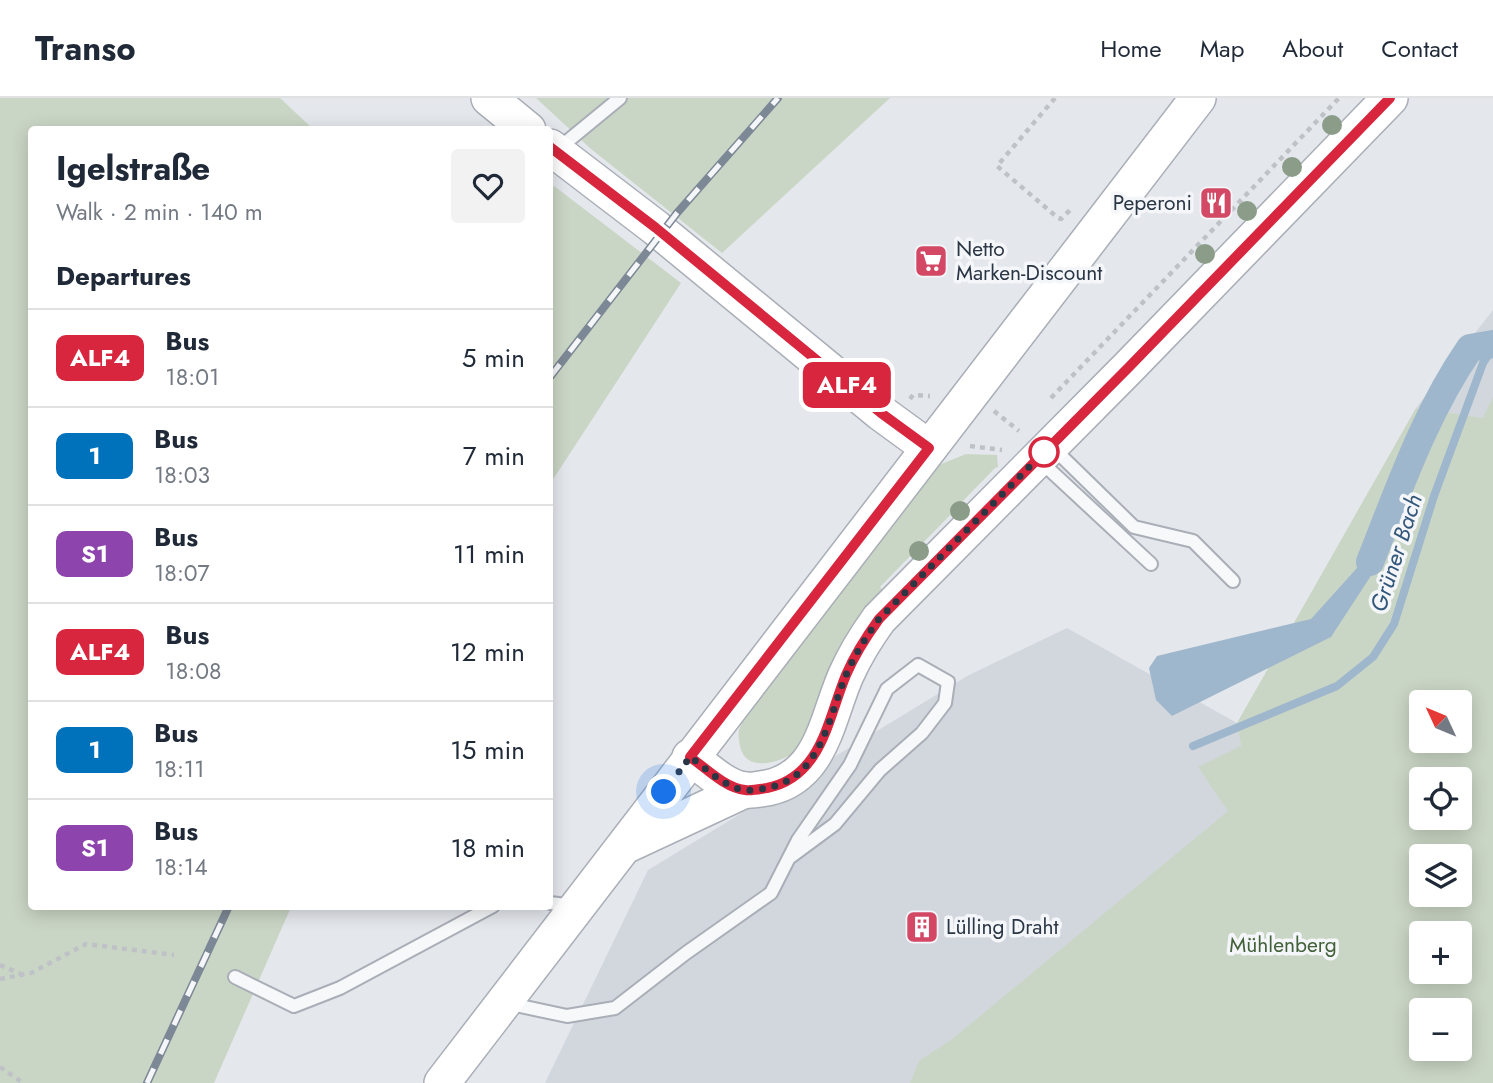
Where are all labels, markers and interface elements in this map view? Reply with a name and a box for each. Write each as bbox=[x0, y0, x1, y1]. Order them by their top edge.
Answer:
text: Transo bbox=[35, 25, 136, 72]
text: Home bbox=[1100, 31, 1162, 66]
text: Map bbox=[1200, 31, 1244, 66]
text: About bbox=[1282, 31, 1343, 66]
text: Contact bbox=[1381, 31, 1458, 66]
text: Igelstraße bbox=[56, 145, 210, 192]
button: heart bbox=[451, 149, 525, 223]
restaurant icon: Peperoni bbox=[1197, 184, 1235, 222]
place label: Peperoni bbox=[1113, 188, 1192, 218]
text: Walk · 2 min · 140 m bbox=[56, 195, 263, 229]
place label: Netto Marken-Discount bbox=[956, 234, 1102, 288]
supermarket icon: Netto Marken-Discount bbox=[912, 242, 950, 280]
text: Departures bbox=[56, 257, 191, 295]
text: Bus bbox=[165, 322, 209, 360]
text: 5 min bbox=[462, 339, 525, 377]
text: ALF4 bbox=[70, 340, 130, 375]
text: 18:01 bbox=[165, 360, 219, 394]
line badge: ALF4 bbox=[798, 362, 896, 408]
text: ALF4 bbox=[817, 367, 877, 402]
text: Bus bbox=[154, 420, 198, 458]
text: 7 min bbox=[463, 437, 525, 475]
unlabelled marker bbox=[1029, 437, 1059, 467]
text: 1 bbox=[88, 438, 101, 473]
text: 18:03 bbox=[154, 458, 210, 492]
water label: Grüner Bach bbox=[1361, 490, 1431, 616]
text: Bus bbox=[154, 518, 198, 556]
text: 11 min bbox=[453, 535, 525, 573]
text: S1 bbox=[81, 536, 108, 571]
text: 18:07 bbox=[154, 556, 210, 590]
text: Bus bbox=[165, 616, 209, 654]
text: 12 min bbox=[450, 633, 525, 671]
text: ALF4 bbox=[70, 634, 130, 669]
text: 18:08 bbox=[165, 654, 222, 688]
north arrow bbox=[1409, 690, 1472, 752]
map controls bbox=[1409, 690, 1472, 1061]
text: Bus bbox=[154, 714, 198, 752]
text: 15 min bbox=[450, 731, 525, 769]
text: 1 bbox=[88, 732, 101, 767]
text: 18:11 bbox=[154, 752, 205, 786]
button: locate bbox=[1409, 767, 1472, 830]
your location bbox=[646, 774, 681, 809]
text: Bus bbox=[154, 812, 198, 850]
text: 18 min bbox=[451, 829, 525, 867]
text: S1 bbox=[81, 830, 108, 865]
button: layers bbox=[1409, 844, 1472, 907]
text: 18:14 bbox=[154, 850, 208, 884]
building icon: Lülling Draht bbox=[903, 908, 941, 946]
place label: Lülling Draht bbox=[946, 912, 1059, 942]
button: + bbox=[1409, 921, 1472, 984]
park label: Mühlenberg bbox=[1229, 930, 1337, 960]
button: − bbox=[1409, 998, 1472, 1061]

